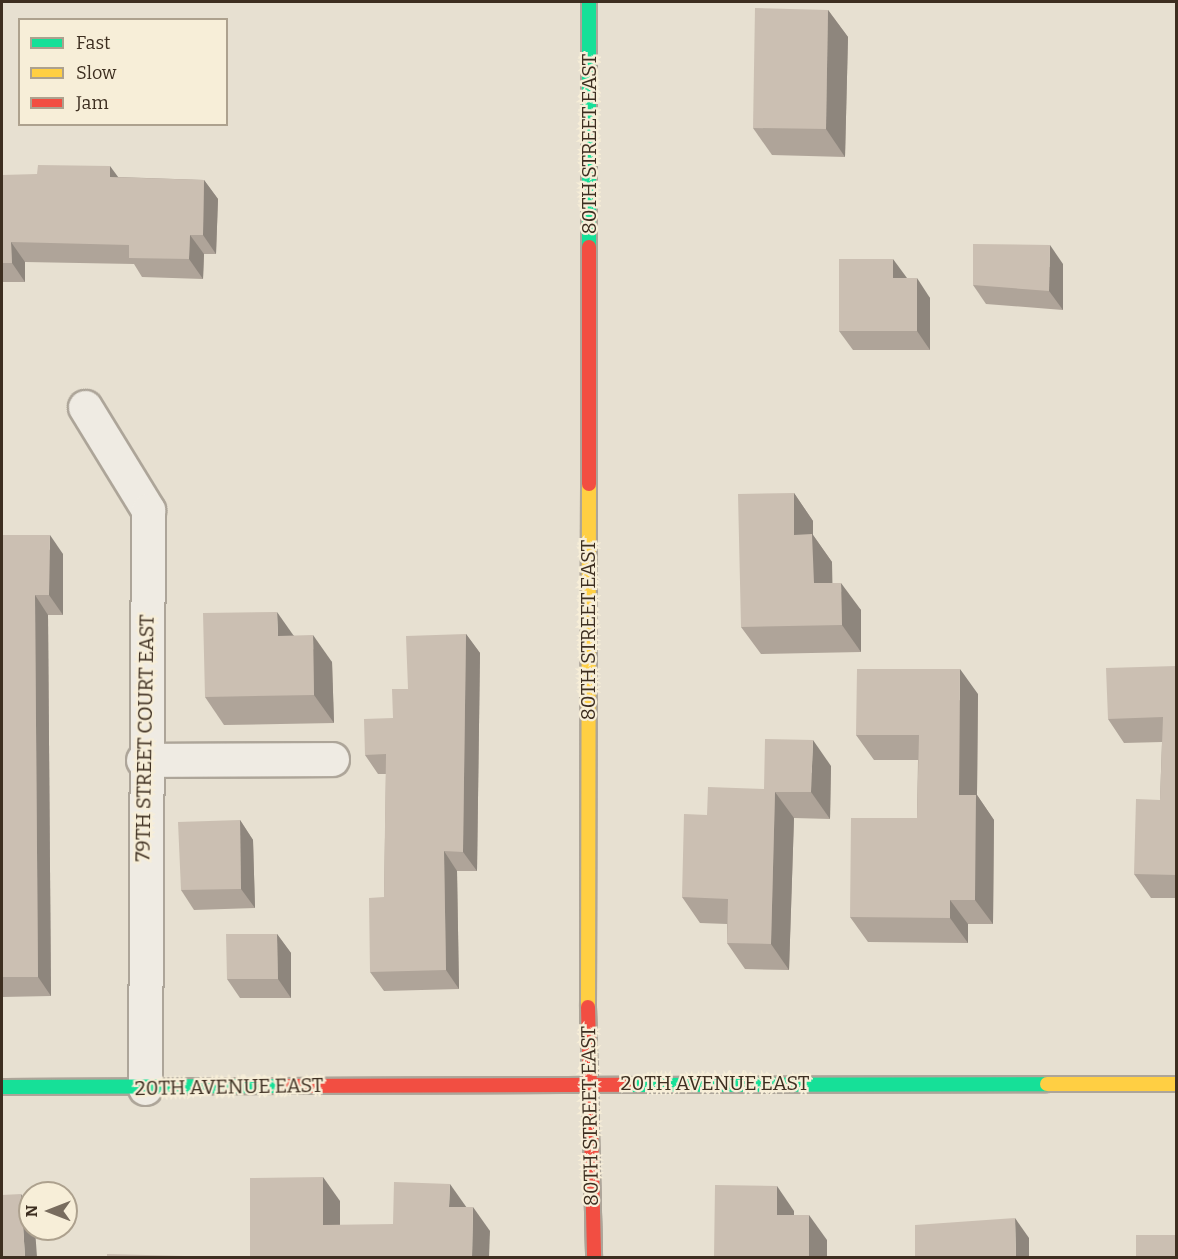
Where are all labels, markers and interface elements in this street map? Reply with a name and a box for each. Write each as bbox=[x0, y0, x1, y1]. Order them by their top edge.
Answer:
legend bbox=[18, 18, 228, 126]
text: Fast bbox=[76, 32, 111, 54]
street label: 80TH STREET EAST bbox=[577, 54, 601, 234]
text: Slow bbox=[76, 62, 116, 84]
text: Jam bbox=[76, 92, 109, 114]
street label: 80TH STREET EAST bbox=[576, 540, 600, 720]
street label: 79TH STREET COURT EAST bbox=[131, 614, 159, 862]
street label: 80TH STREET EAST bbox=[576, 1026, 604, 1206]
street label: 20TH AVENUE EAST bbox=[621, 1071, 809, 1095]
street label: 20TH AVENUE EAST bbox=[134, 1073, 324, 1101]
north arrow bbox=[18, 1181, 78, 1241]
text: N bbox=[22, 1205, 41, 1217]

